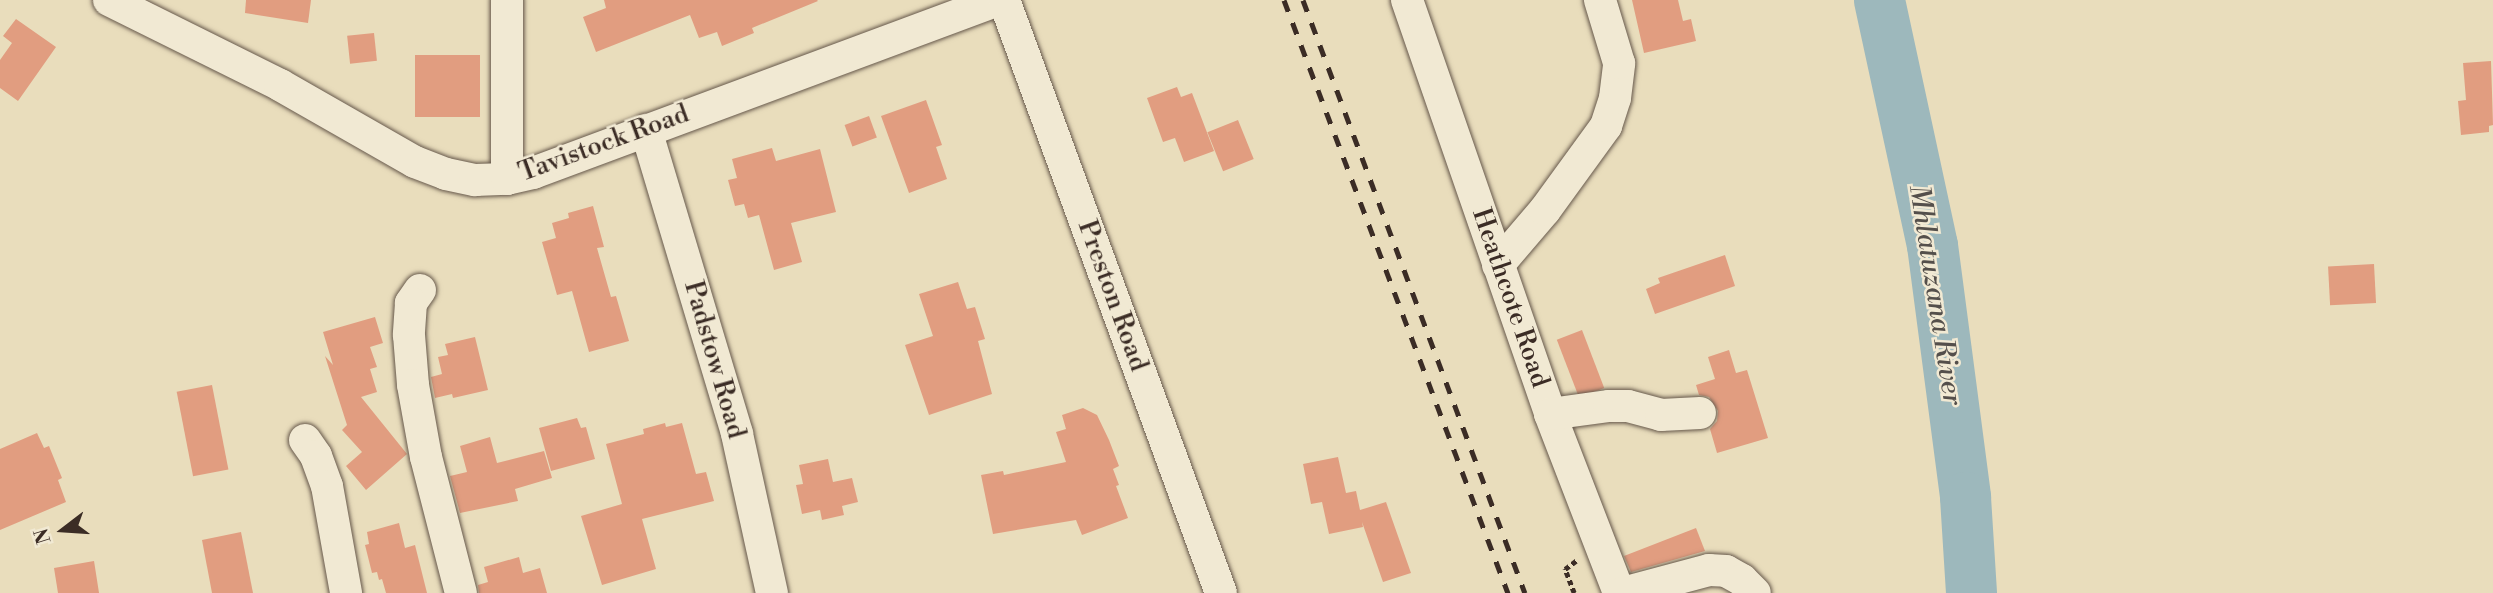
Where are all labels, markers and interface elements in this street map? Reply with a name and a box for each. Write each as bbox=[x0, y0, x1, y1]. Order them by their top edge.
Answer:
street label: Tavistock Road bbox=[515, 99, 693, 189]
water label: Mhlatuzana River bbox=[1901, 182, 1969, 408]
street label: Heathcote Road bbox=[1465, 204, 1555, 392]
street label: Preston Road bbox=[1070, 216, 1154, 376]
street label: Padstow Road bbox=[677, 278, 751, 442]
north arrow bbox=[28, 495, 98, 565]
text: N bbox=[29, 525, 57, 547]

